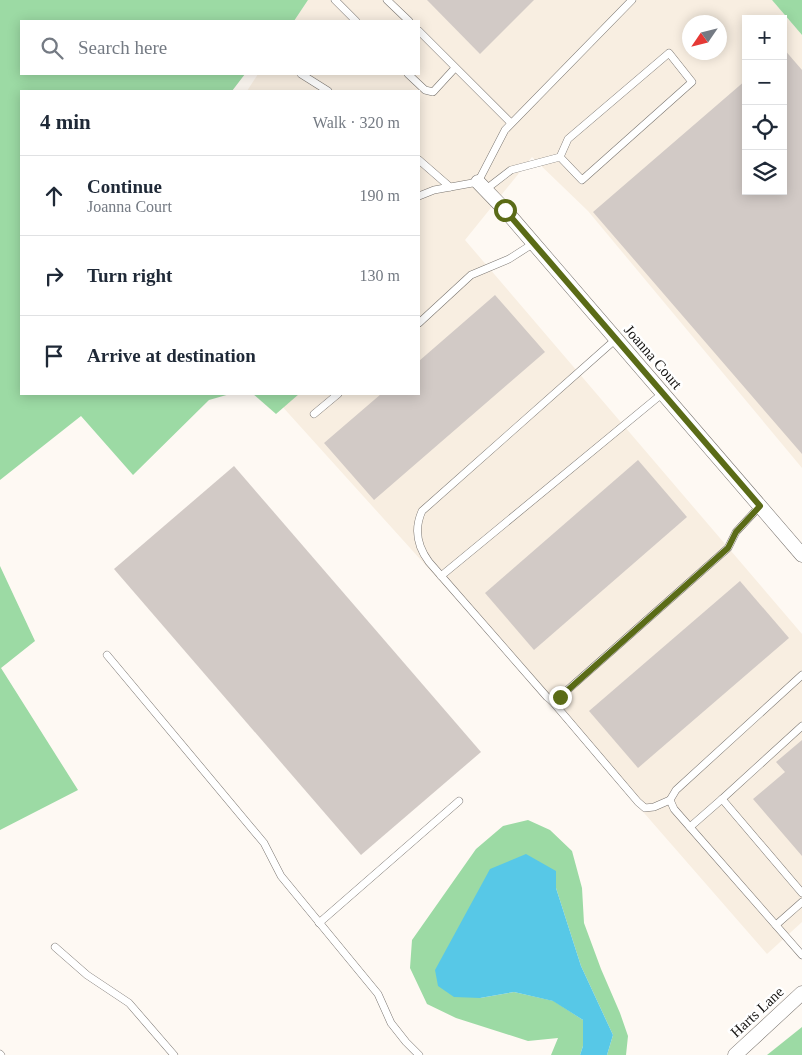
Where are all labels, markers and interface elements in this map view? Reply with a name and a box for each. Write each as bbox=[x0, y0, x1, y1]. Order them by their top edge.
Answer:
north arrow bbox=[682, 15, 727, 60]
map controls bbox=[742, 15, 787, 195]
button: + bbox=[742, 15, 787, 60]
search box bbox=[20, 20, 420, 75]
icon: search bbox=[38, 34, 66, 62]
text: Search here bbox=[78, 37, 167, 58]
button: − bbox=[742, 60, 787, 105]
button: locate bbox=[742, 105, 787, 150]
text: 4 min bbox=[40, 110, 91, 134]
text: Walk · 320 m bbox=[313, 114, 400, 131]
button: layers bbox=[742, 150, 787, 195]
text: Continue bbox=[87, 176, 162, 197]
icon: ahead bbox=[40, 182, 68, 210]
text: 190 m bbox=[360, 187, 400, 204]
text: Joanna Court bbox=[87, 198, 172, 215]
route start bbox=[494, 199, 517, 222]
icon: right bbox=[40, 262, 68, 290]
text: Turn right bbox=[87, 265, 172, 286]
text: 130 m bbox=[360, 267, 400, 284]
street label: Joanna Court bbox=[621, 322, 686, 393]
icon: arrive bbox=[40, 342, 68, 370]
text: Arrive at destination bbox=[87, 345, 256, 366]
route end bbox=[549, 686, 572, 709]
street label: Harts Lane bbox=[727, 983, 787, 1040]

